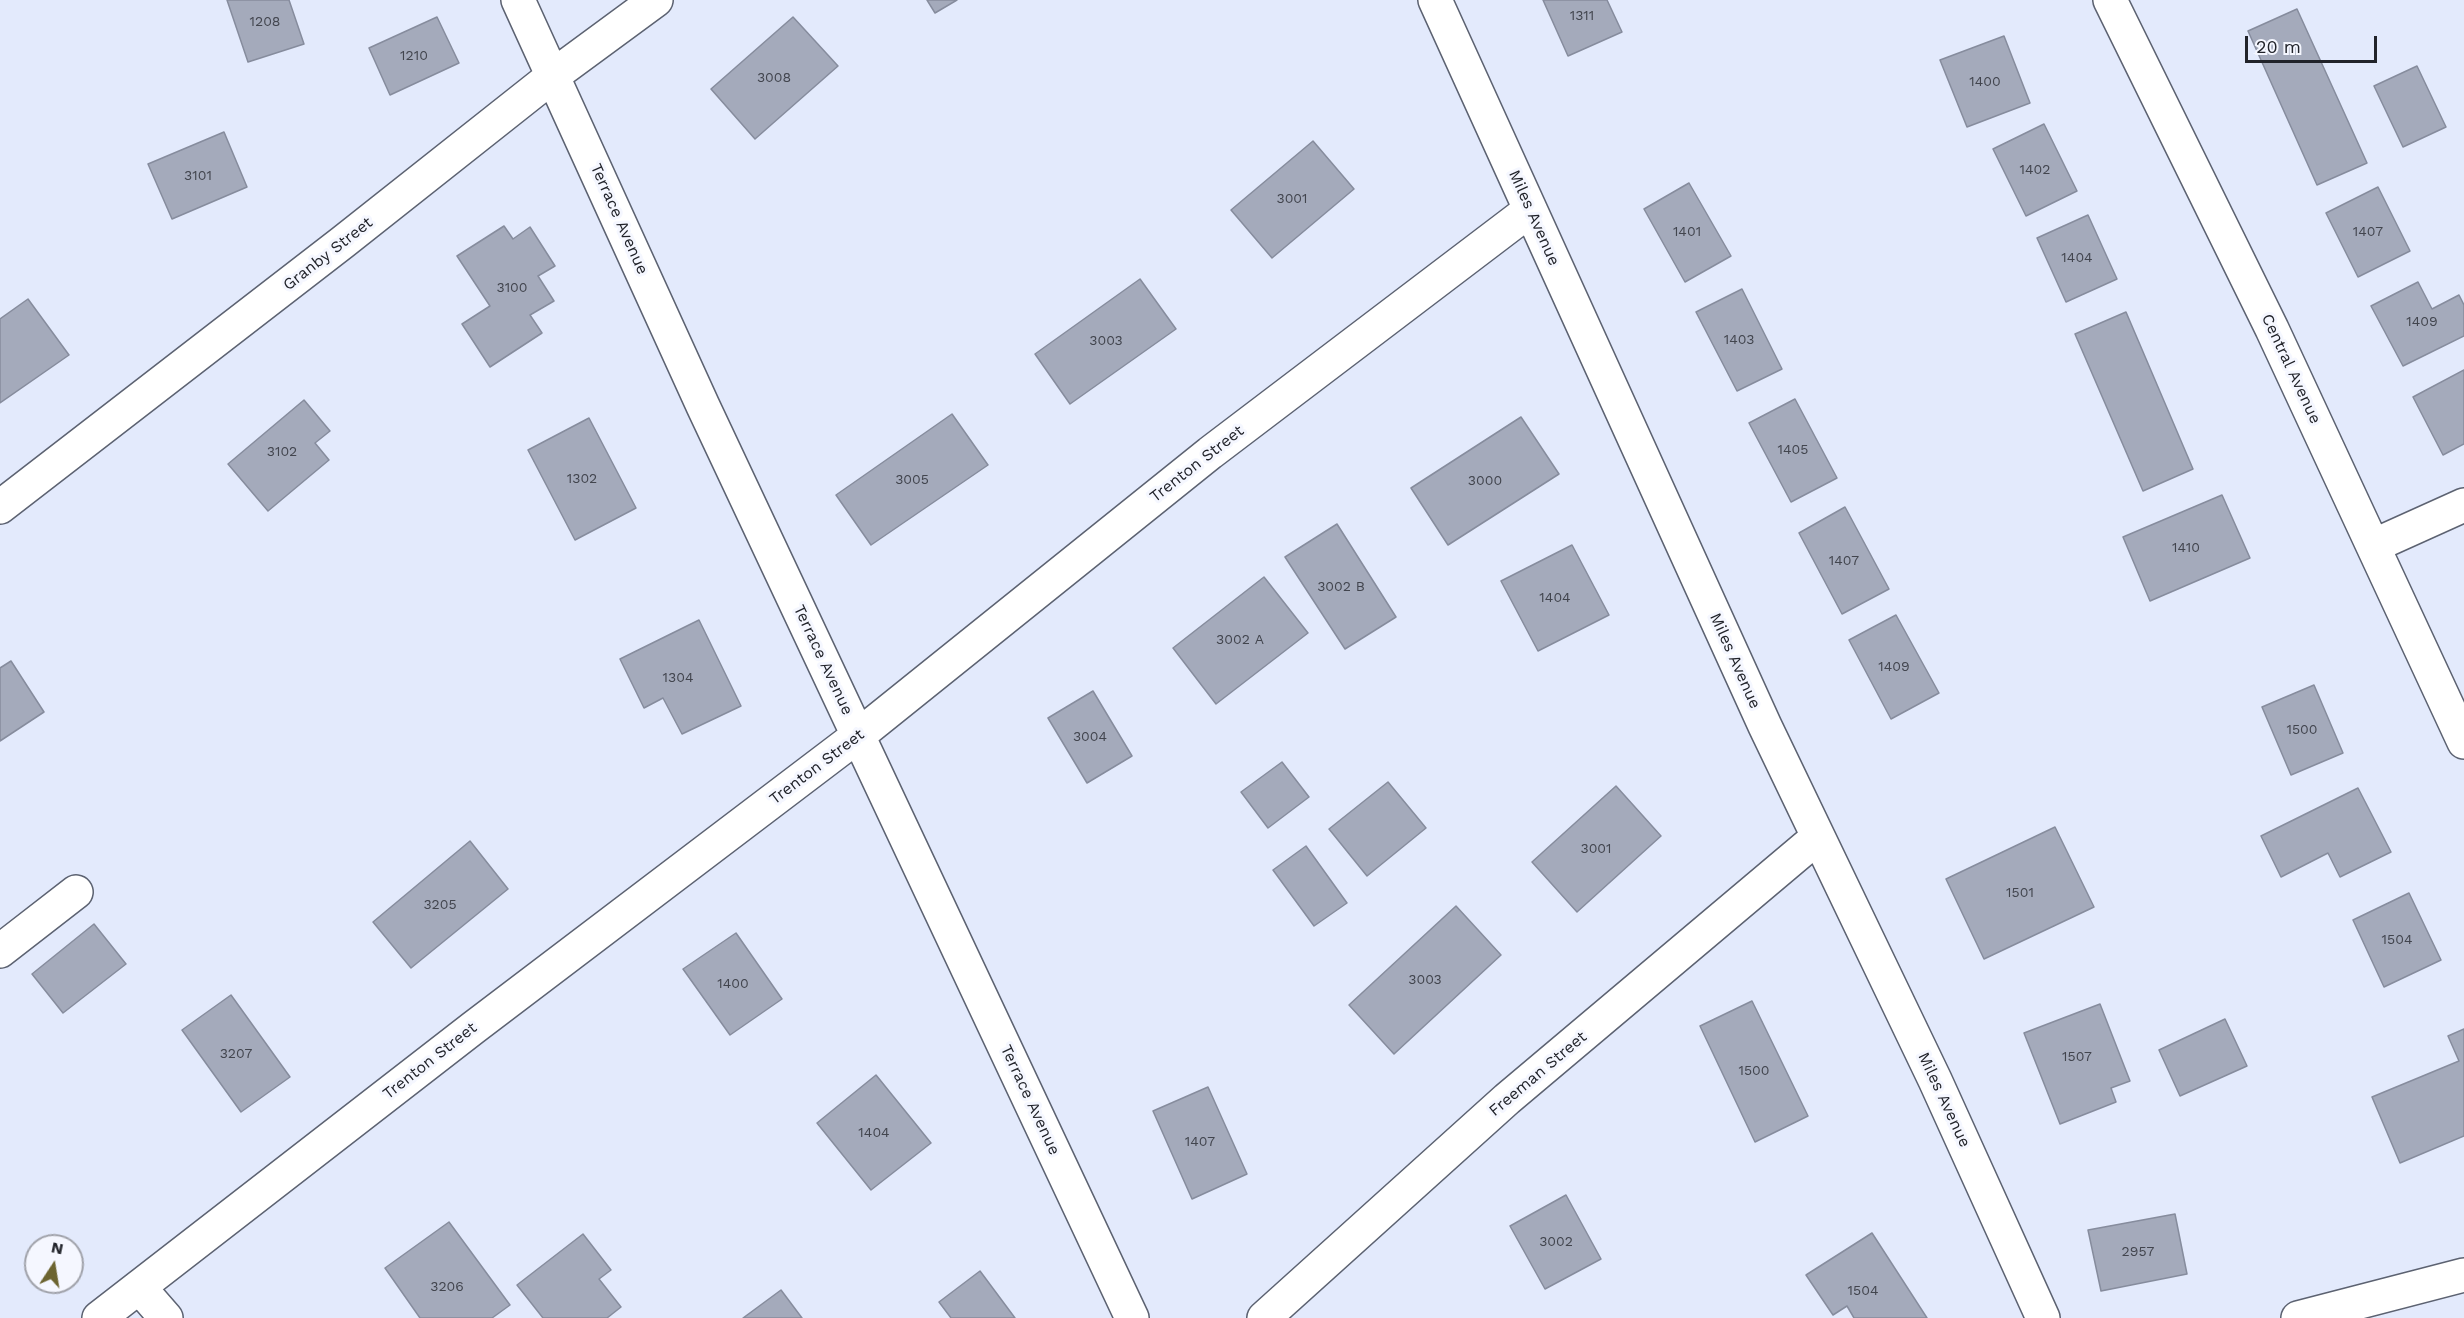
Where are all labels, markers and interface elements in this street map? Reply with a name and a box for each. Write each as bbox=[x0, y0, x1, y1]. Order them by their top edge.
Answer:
house number: 1311 bbox=[1570, 8, 1594, 24]
house number: 1208 bbox=[250, 14, 280, 30]
scale bar bbox=[2248, 24, 2380, 62]
text: 20 m bbox=[2256, 36, 2301, 57]
house number: 1210 bbox=[400, 48, 428, 64]
house number: 3008 bbox=[757, 70, 791, 86]
house number: 1400 bbox=[1969, 74, 2001, 90]
street label: Terrace Avenue bbox=[586, 161, 652, 277]
house number: 1402 bbox=[2020, 162, 2050, 178]
street label: Miles Avenue bbox=[1504, 167, 1564, 269]
house number: 3101 bbox=[184, 168, 212, 184]
house number: 3001 bbox=[1276, 191, 1308, 207]
street label: Granby Street bbox=[279, 213, 377, 295]
house number: 1401 bbox=[1673, 224, 1701, 240]
house number: 1407 bbox=[2353, 224, 2383, 240]
house number: 1404 bbox=[2061, 250, 2093, 266]
house number: 3100 bbox=[496, 280, 528, 296]
street label: Central Avenue bbox=[2257, 311, 2325, 427]
house number: 1409 bbox=[2406, 314, 2438, 330]
house number: 1403 bbox=[1724, 332, 1754, 348]
house number: 3003 bbox=[1089, 333, 1123, 349]
street label: Trenton Street bbox=[1146, 421, 1248, 507]
house number: 1405 bbox=[1778, 442, 1808, 458]
house number: 3102 bbox=[267, 444, 297, 460]
house number: 1302 bbox=[567, 471, 597, 487]
house number: 3005 bbox=[895, 472, 929, 488]
house number: 3000 bbox=[1468, 473, 1502, 489]
house number: 1410 bbox=[2172, 540, 2200, 556]
house number: 1407 bbox=[1829, 553, 1859, 569]
house number: 3002 B bbox=[1317, 579, 1365, 595]
house number: 1404 bbox=[1539, 590, 1571, 606]
street label: Terrace Avenue bbox=[789, 602, 857, 718]
street label: Miles Avenue bbox=[1705, 610, 1765, 712]
house number: 3002 A bbox=[1216, 632, 1264, 648]
house number: 1409 bbox=[1878, 659, 1910, 675]
house number: 1304 bbox=[663, 670, 693, 686]
house number: 1500 bbox=[2286, 722, 2318, 738]
street label: Trenton Street bbox=[766, 725, 868, 809]
house number: 3004 bbox=[1073, 729, 1107, 745]
house number: 3001 bbox=[1580, 841, 1612, 857]
house number: 1501 bbox=[2006, 885, 2034, 901]
house number: 3205 bbox=[423, 897, 457, 913]
house number: 1504 bbox=[2382, 932, 2412, 948]
house number: 3003 bbox=[1408, 972, 1442, 988]
house number: 1400 bbox=[717, 976, 749, 992]
street label: Trenton Street bbox=[379, 1018, 481, 1104]
street label: Freeman Street bbox=[1485, 1028, 1591, 1120]
street label: Terrace Avenue bbox=[996, 1042, 1064, 1158]
house number: 3207 bbox=[220, 1046, 252, 1062]
street label: Miles Avenue bbox=[1914, 1049, 1974, 1151]
house number: 1507 bbox=[2062, 1049, 2092, 1065]
house number: 1500 bbox=[1738, 1063, 1770, 1079]
house number: 1404 bbox=[858, 1125, 890, 1141]
house number: 1407 bbox=[1185, 1134, 1215, 1150]
north arrow bbox=[24, 1234, 84, 1294]
house number: 3002 bbox=[1539, 1234, 1573, 1250]
text: N bbox=[50, 1237, 65, 1258]
house number: 2957 bbox=[2122, 1244, 2154, 1260]
house number: 3206 bbox=[430, 1279, 464, 1295]
house number: 1504 bbox=[1848, 1283, 1878, 1299]

